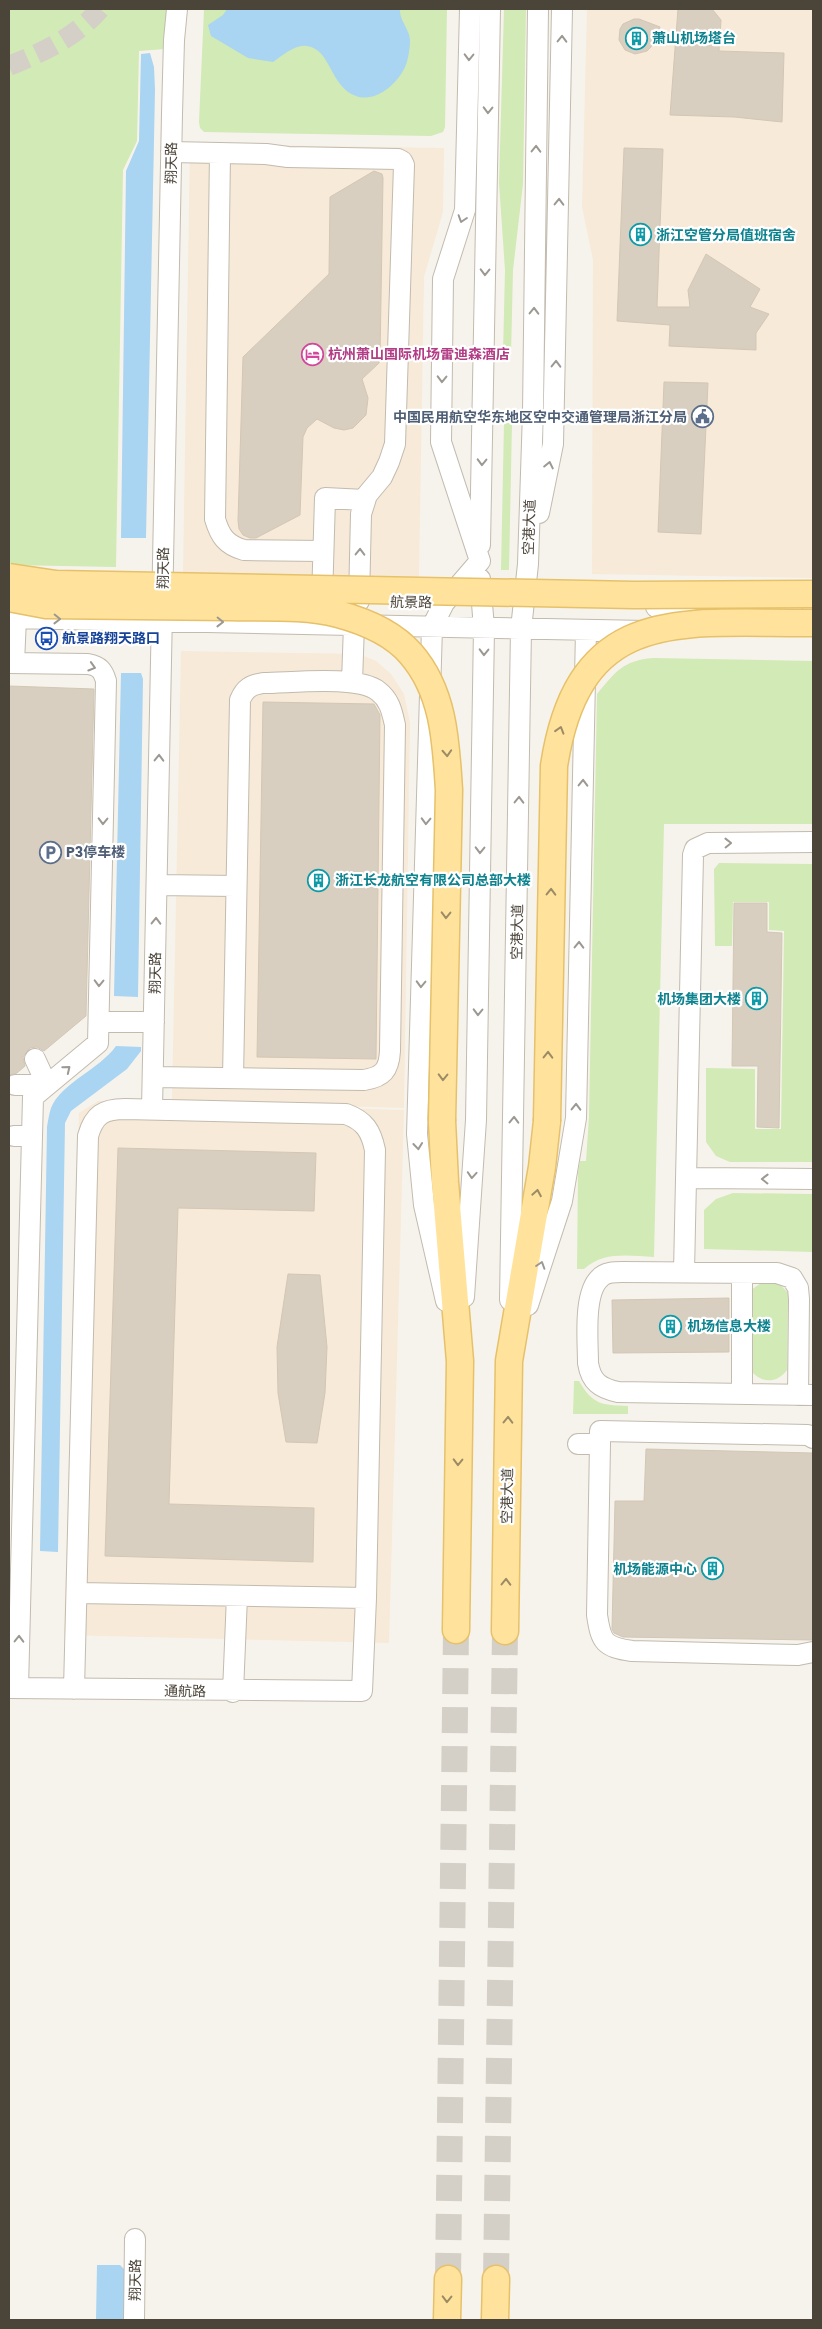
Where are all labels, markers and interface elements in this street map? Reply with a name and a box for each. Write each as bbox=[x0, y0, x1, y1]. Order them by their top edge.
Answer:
building icon: 萧山机场塔台 bbox=[624, 26, 648, 50]
place label: 萧山机场塔台 bbox=[652, 28, 736, 48]
one-way arrow bbox=[557, 35, 567, 43]
one-way arrow bbox=[464, 54, 474, 62]
one-way arrow bbox=[483, 106, 493, 114]
street label: 翔天路 bbox=[161, 142, 181, 184]
one-way arrow bbox=[531, 144, 541, 152]
one-way arrow bbox=[554, 197, 564, 205]
one-way arrow bbox=[458, 215, 468, 223]
building icon: 浙江空管分局值班宿舍 bbox=[628, 223, 652, 247]
place label: 浙江空管分局值班宿舍 bbox=[656, 225, 796, 245]
one-way arrow bbox=[480, 269, 490, 277]
one-way arrow bbox=[529, 307, 539, 314]
hotel icon: 杭州萧山国际机场雷迪森酒店 bbox=[300, 342, 324, 366]
place label: 杭州萧山国际机场雷迪森酒店 bbox=[328, 344, 510, 364]
one-way arrow bbox=[551, 360, 561, 368]
one-way arrow bbox=[437, 376, 447, 383]
public building icon: 中国民用航空华东地区空中交通管理局浙江分局 bbox=[691, 405, 715, 429]
place label: 中国民用航空华东地区空中交通管理局浙江分局 bbox=[393, 407, 687, 427]
one-way arrow bbox=[476, 458, 487, 466]
one-way arrow bbox=[543, 460, 554, 469]
street label: 空港大道 bbox=[518, 499, 540, 555]
street label: 翔天路 bbox=[153, 547, 173, 589]
one-way arrow bbox=[355, 548, 365, 556]
street label: 航景路 bbox=[390, 592, 432, 612]
one-way arrow bbox=[54, 614, 62, 624]
one-way arrow bbox=[216, 617, 224, 628]
bus stop icon: 航景路翔天路口 bbox=[34, 626, 58, 650]
place label: 航景路翔天路口 bbox=[62, 628, 160, 648]
one-way arrow bbox=[479, 649, 489, 657]
one-way arrow bbox=[87, 661, 96, 671]
one-way arrow bbox=[555, 727, 565, 735]
one-way arrow bbox=[442, 749, 452, 757]
one-way arrow bbox=[154, 754, 164, 762]
one-way arrow bbox=[578, 778, 588, 786]
one-way arrow bbox=[514, 796, 524, 804]
one-way arrow bbox=[98, 818, 108, 825]
one-way arrow bbox=[421, 818, 431, 826]
one-way arrow bbox=[725, 838, 733, 848]
parking icon: P3停车楼 bbox=[38, 840, 62, 864]
place label: P3停车楼 bbox=[66, 842, 125, 862]
one-way arrow bbox=[475, 846, 486, 854]
building icon: 浙江长龙航空有限公司总部大楼 bbox=[307, 868, 331, 892]
place label: 浙江长龙航空有限公司总部大楼 bbox=[335, 870, 531, 890]
one-way arrow bbox=[546, 888, 556, 896]
street label: 空港大道 bbox=[507, 904, 527, 960]
one-way arrow bbox=[441, 911, 452, 919]
one-way arrow bbox=[151, 916, 161, 924]
one-way arrow bbox=[574, 941, 585, 949]
street label: 翔天路 bbox=[145, 952, 165, 994]
one-way arrow bbox=[94, 979, 105, 987]
one-way arrow bbox=[416, 980, 426, 988]
building icon: 机场集团大楼 bbox=[745, 987, 769, 1011]
place label: 机场集团大楼 bbox=[657, 989, 741, 1009]
one-way arrow bbox=[472, 1009, 483, 1017]
one-way arrow bbox=[543, 1050, 553, 1058]
one-way arrow bbox=[61, 1066, 70, 1074]
one-way arrow bbox=[438, 1074, 448, 1082]
one-way arrow bbox=[571, 1103, 581, 1111]
one-way arrow bbox=[509, 1116, 519, 1124]
one-way arrow bbox=[412, 1143, 423, 1151]
one-way arrow bbox=[467, 1171, 478, 1179]
one-way arrow bbox=[760, 1174, 768, 1184]
one-way arrow bbox=[532, 1188, 542, 1197]
one-way arrow bbox=[535, 1262, 545, 1270]
building icon: 机场信息大楼 bbox=[659, 1314, 683, 1338]
place label: 机场信息大楼 bbox=[687, 1316, 771, 1336]
one-way arrow bbox=[503, 1415, 513, 1423]
one-way arrow bbox=[453, 1459, 463, 1467]
street label: 空港大道 bbox=[497, 1468, 517, 1524]
building icon: 机场能源中心 bbox=[701, 1557, 725, 1581]
place label: 机场能源中心 bbox=[613, 1559, 697, 1579]
one-way arrow bbox=[501, 1578, 511, 1586]
one-way arrow bbox=[14, 1635, 24, 1643]
street label: 通航路 bbox=[164, 1681, 206, 1701]
street label: 翔天路 bbox=[125, 2259, 145, 2301]
one-way arrow bbox=[442, 2296, 452, 2304]

